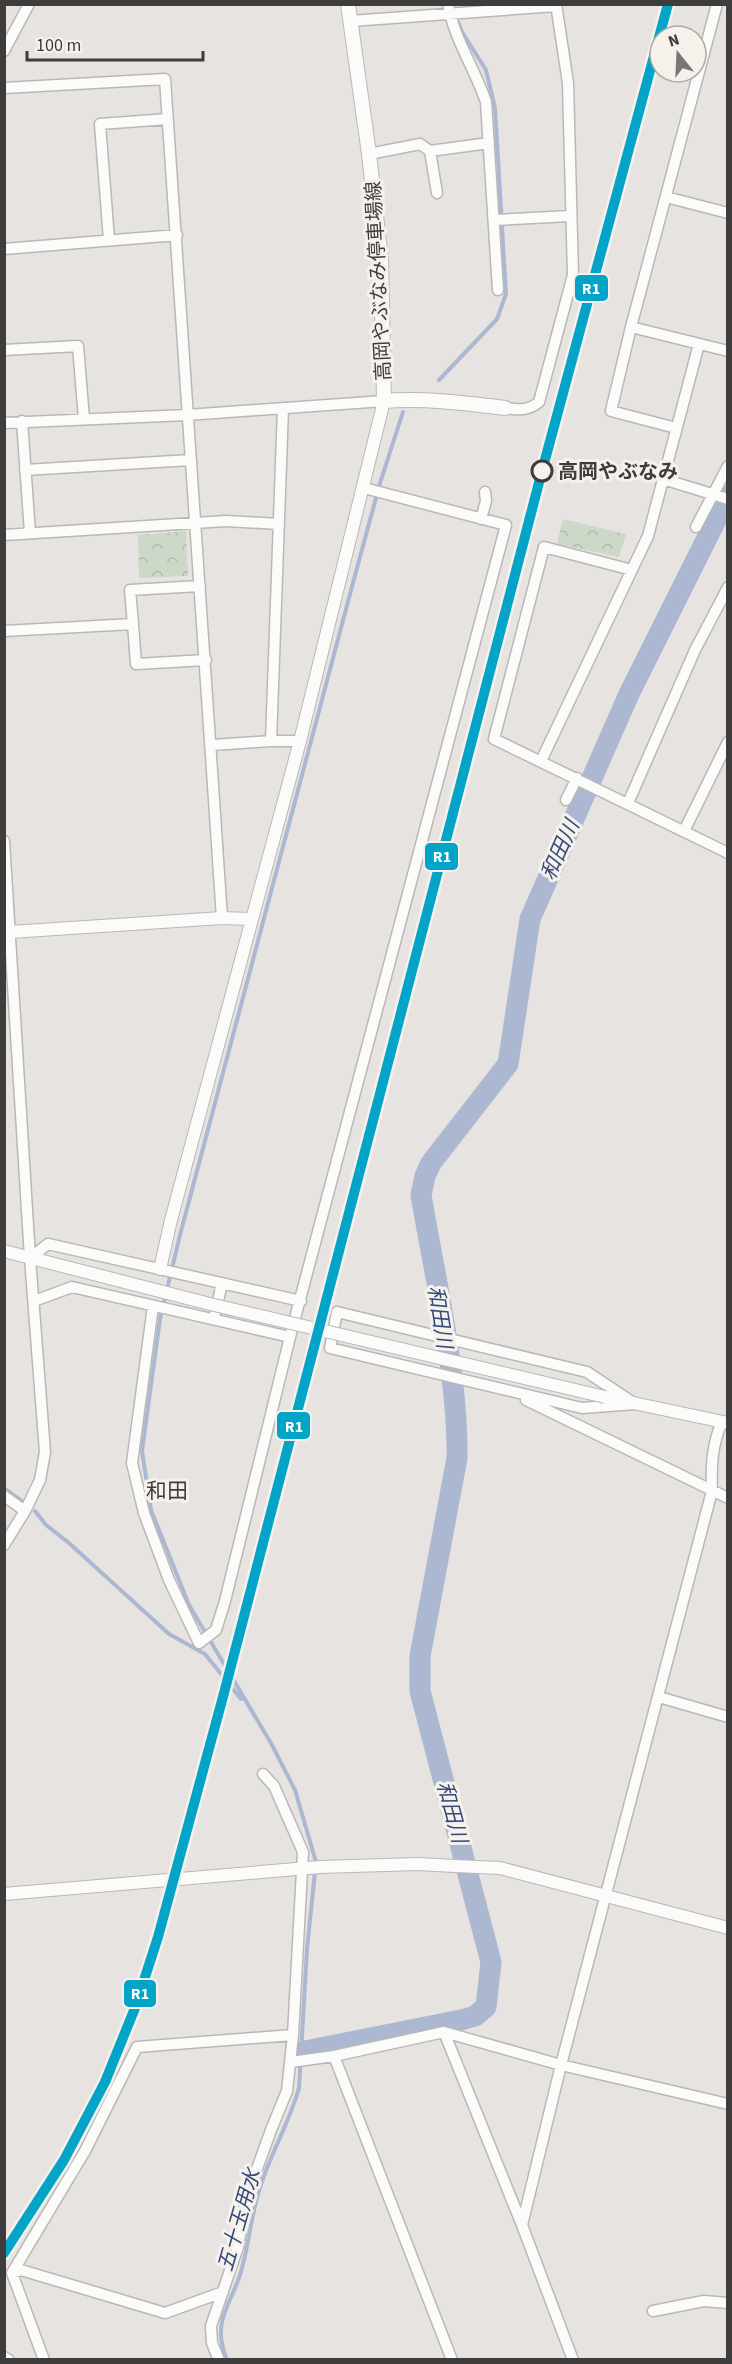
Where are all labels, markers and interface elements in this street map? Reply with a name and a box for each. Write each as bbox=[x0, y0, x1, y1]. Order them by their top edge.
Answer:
scale bar bbox=[27, 24, 202, 62]
north arrow bbox=[648, 24, 708, 84]
text: N bbox=[665, 29, 682, 53]
text: 100 m bbox=[36, 33, 81, 58]
street label: 高岡やぶなみ停車場線 bbox=[360, 180, 398, 382]
line badge: R1 bbox=[574, 274, 609, 302]
text: R1 bbox=[582, 278, 600, 300]
place label: 高岡やぶなみ bbox=[558, 458, 678, 486]
marker: 高岡やぶなみ bbox=[531, 460, 553, 482]
water label: 和田川 bbox=[533, 813, 587, 885]
line badge: R1 bbox=[424, 842, 459, 871]
text: R1 bbox=[433, 846, 451, 868]
water label: 和田川 bbox=[420, 1284, 460, 1352]
line badge: R1 bbox=[276, 1411, 311, 1440]
text: R1 bbox=[285, 1416, 303, 1438]
district label: 和田 bbox=[146, 1476, 188, 1506]
water label: 和田川 bbox=[429, 1778, 475, 1848]
line badge: R1 bbox=[123, 1979, 157, 2008]
text: R1 bbox=[131, 1983, 149, 2005]
water label: 五十玉用水 bbox=[210, 2163, 268, 2275]

